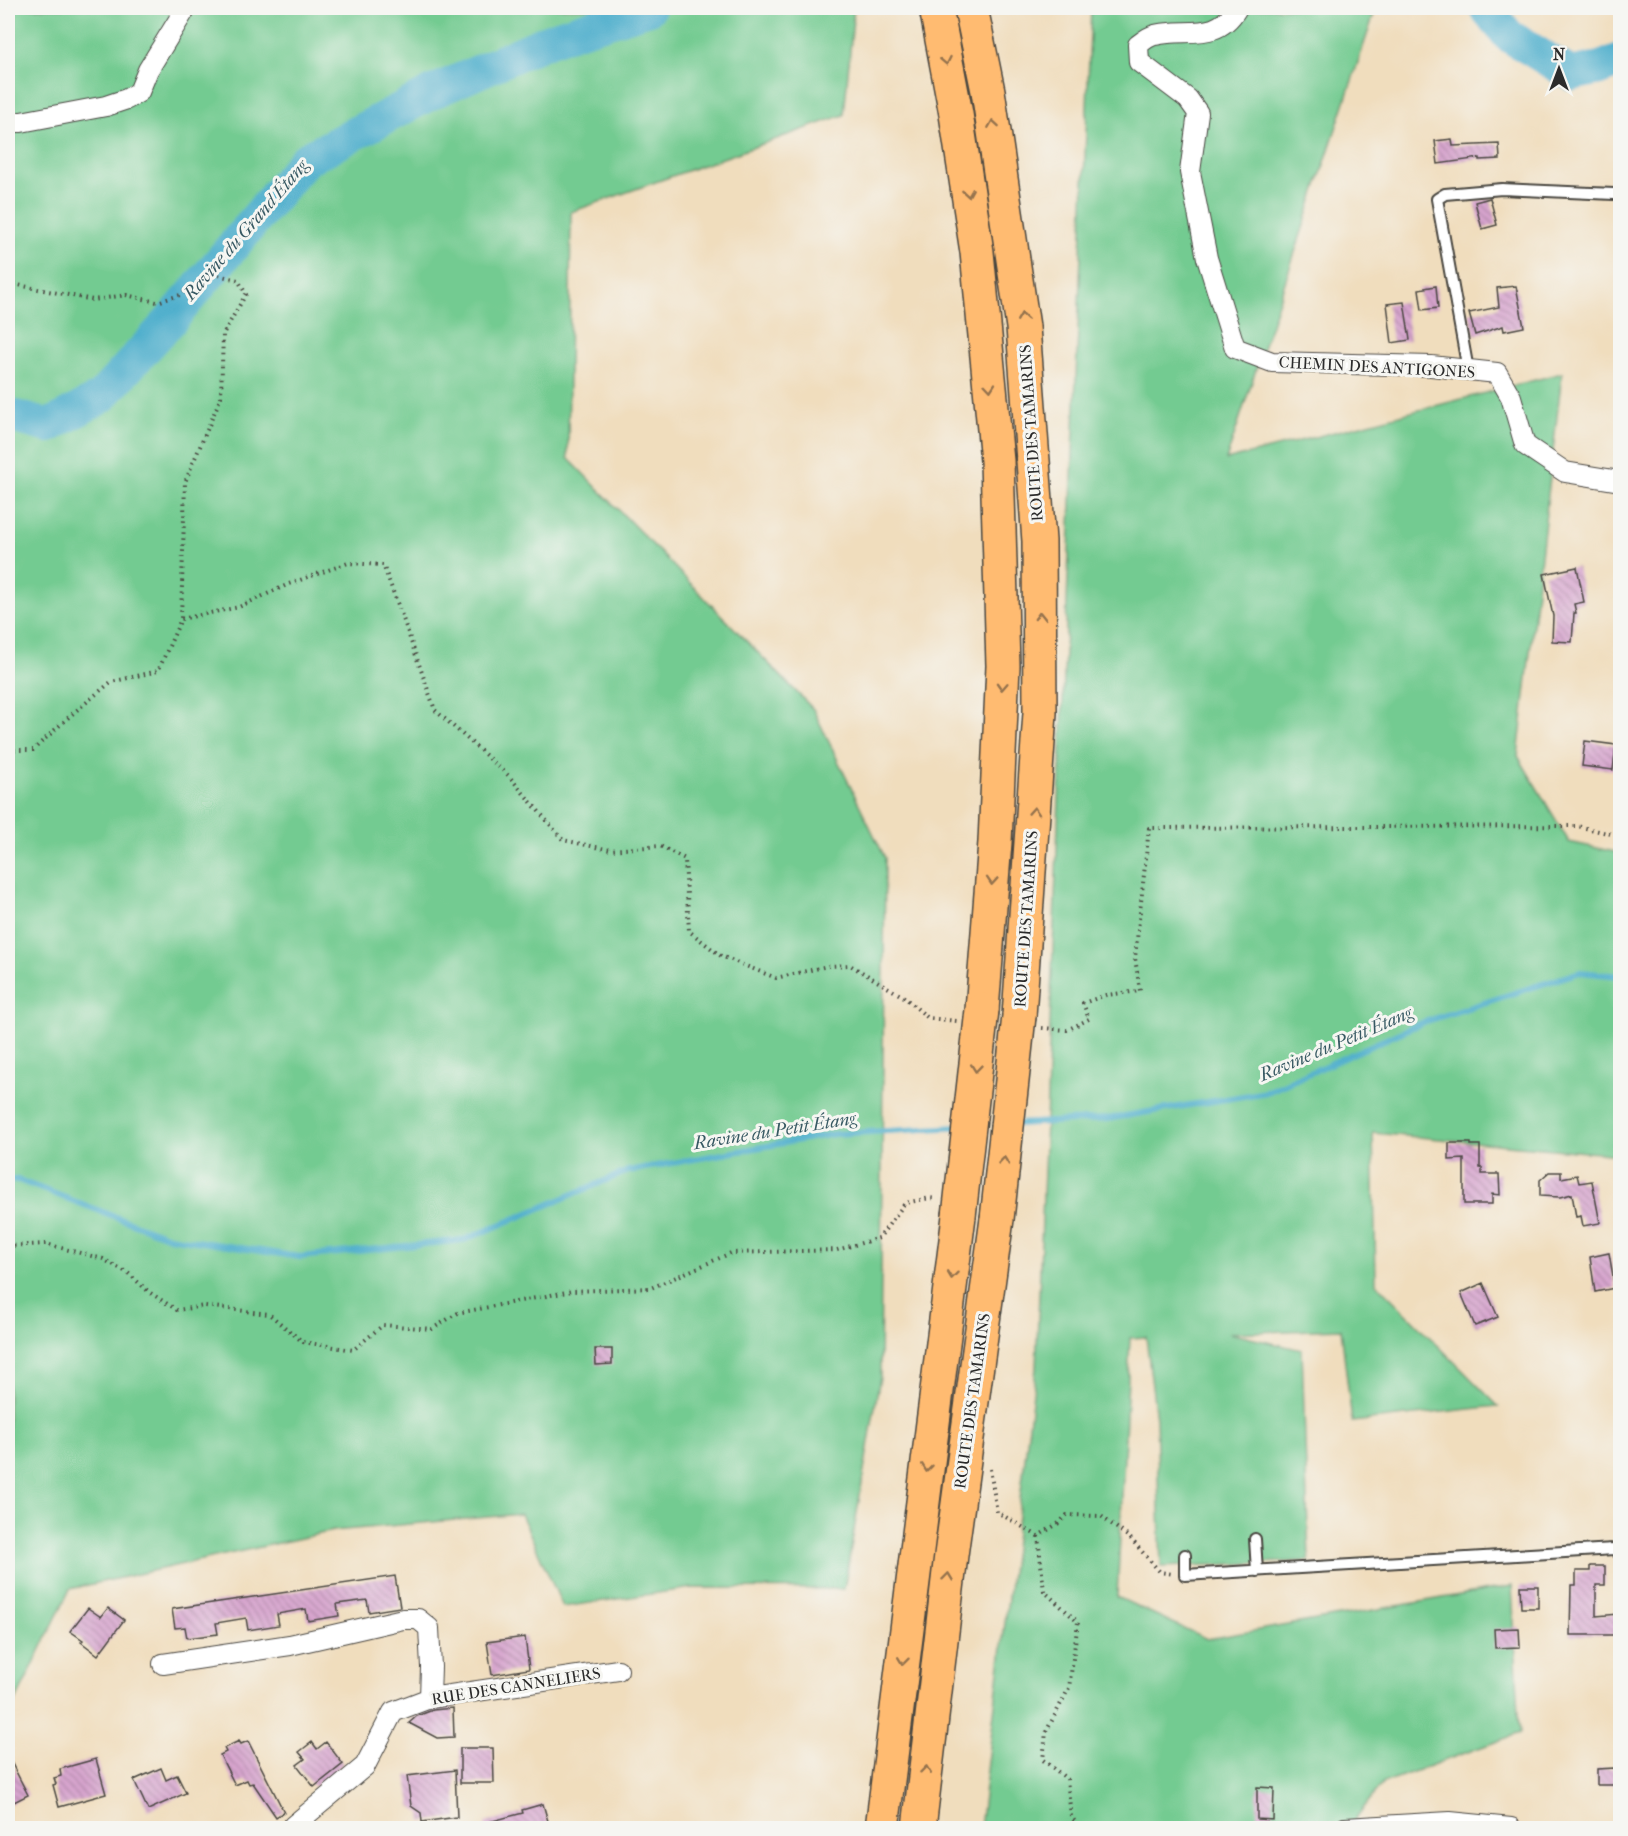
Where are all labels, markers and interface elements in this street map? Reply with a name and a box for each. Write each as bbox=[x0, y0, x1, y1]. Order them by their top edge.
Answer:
north arrow bbox=[1529, 39, 1589, 99]
text: N bbox=[1553, 45, 1566, 64]
one-way arrow bbox=[939, 56, 952, 66]
one-way arrow bbox=[987, 119, 999, 129]
water label: Ravine du Grand Étang bbox=[177, 153, 313, 305]
one-way arrow bbox=[962, 188, 974, 198]
one-way arrow bbox=[1016, 312, 1028, 321]
street label: ROUTE DES TAMARINS bbox=[1015, 344, 1047, 522]
street label: CHEMIN DES ANTIGONES bbox=[1278, 352, 1476, 382]
one-way arrow bbox=[983, 382, 996, 391]
one-way arrow bbox=[1033, 612, 1046, 621]
one-way arrow bbox=[996, 682, 1009, 691]
one-way arrow bbox=[1027, 806, 1040, 815]
street label: ROUTE DES TAMARINS bbox=[1010, 830, 1042, 1008]
one-way arrow bbox=[986, 876, 999, 886]
water label: Ravine du Petit Étang bbox=[1255, 1000, 1417, 1086]
one-way arrow bbox=[970, 1063, 983, 1072]
water label: Ravine du Petit Étang bbox=[691, 1106, 859, 1154]
one-way arrow bbox=[997, 1156, 1009, 1165]
one-way arrow bbox=[946, 1270, 958, 1279]
street label: ROUTE DES TAMARINS bbox=[950, 1312, 994, 1490]
one-way arrow bbox=[921, 1463, 934, 1473]
one-way arrow bbox=[942, 1572, 954, 1581]
one-way arrow bbox=[897, 1657, 909, 1666]
street label: RUE DES CANNELIERS bbox=[430, 1663, 602, 1709]
one-way arrow bbox=[919, 1766, 931, 1775]

